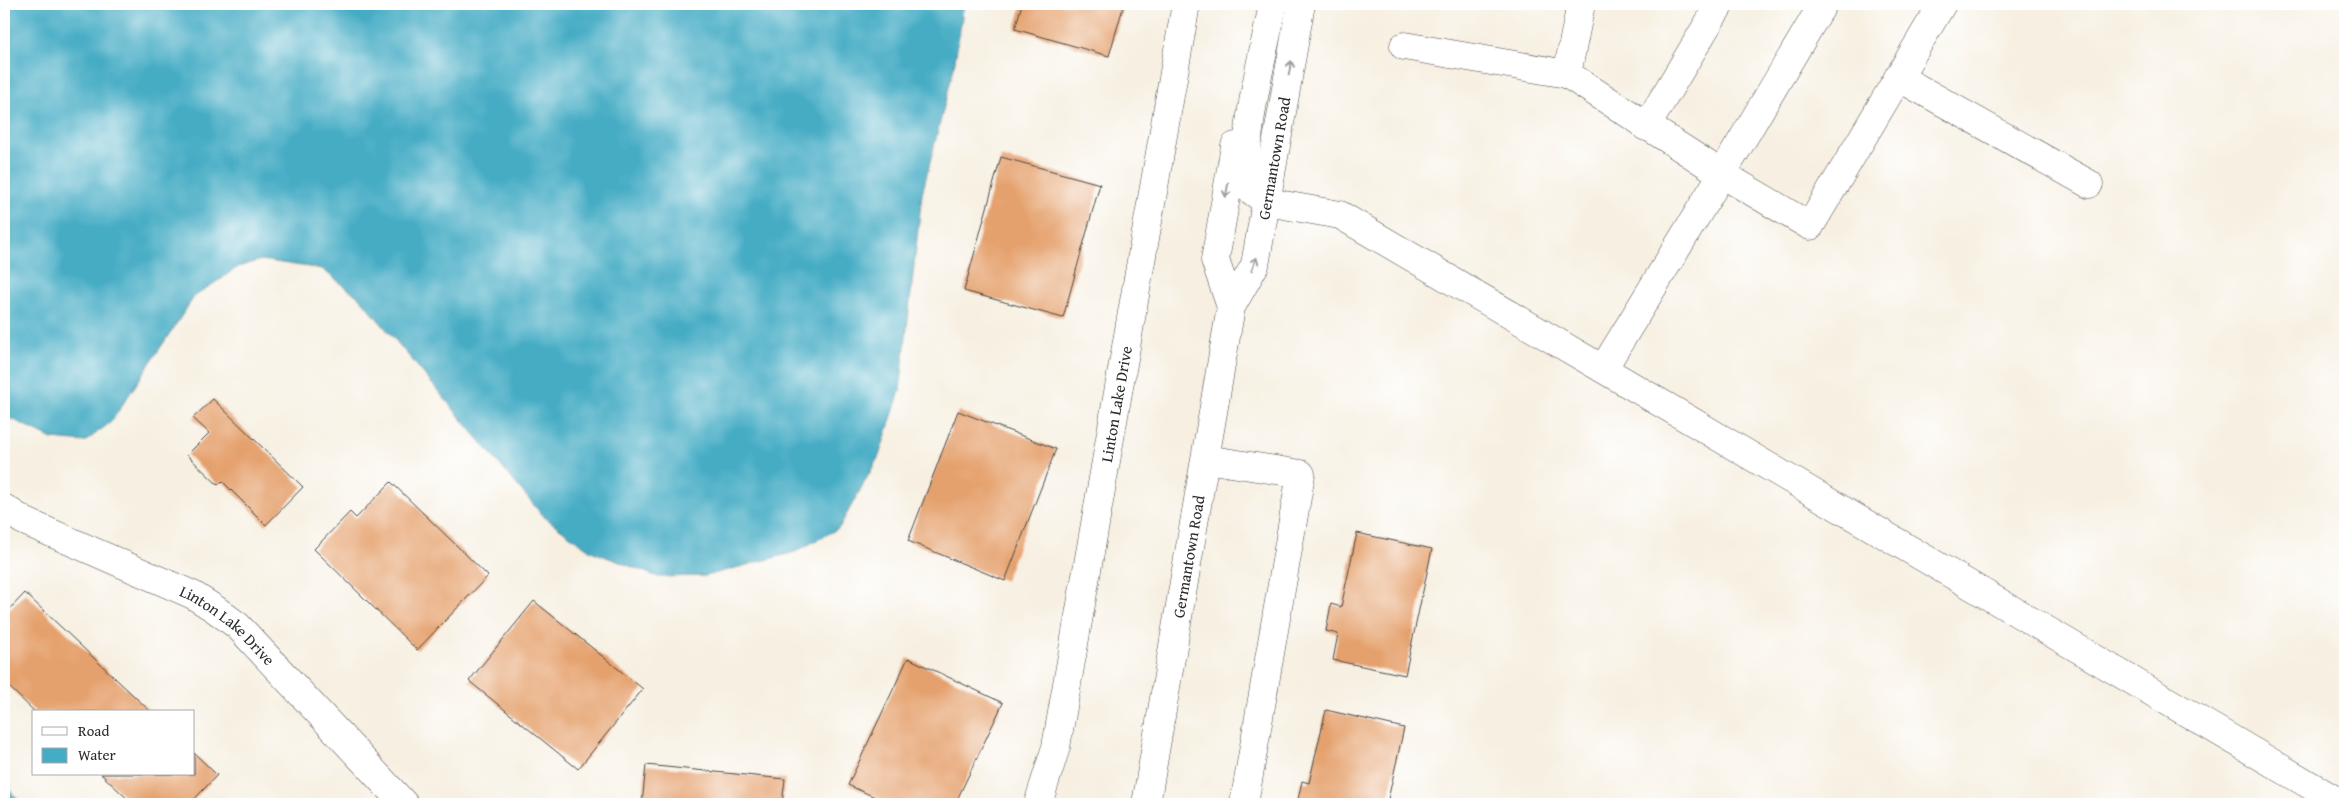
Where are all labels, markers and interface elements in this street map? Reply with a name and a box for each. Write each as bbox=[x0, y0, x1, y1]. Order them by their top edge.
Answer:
one-way arrow bbox=[1285, 60, 1295, 76]
street label: Germantown Road bbox=[1251, 95, 1296, 221]
one-way arrow bbox=[1222, 181, 1232, 197]
one-way arrow bbox=[1249, 257, 1259, 273]
street label: Linton Lake Drive bbox=[1094, 344, 1138, 464]
street label: Germantown Road bbox=[1166, 493, 1211, 620]
street label: Linton Lake Drive bbox=[176, 579, 281, 671]
legend bbox=[32, 710, 195, 776]
text: Road bbox=[78, 720, 109, 741]
text: Water bbox=[78, 744, 116, 765]

